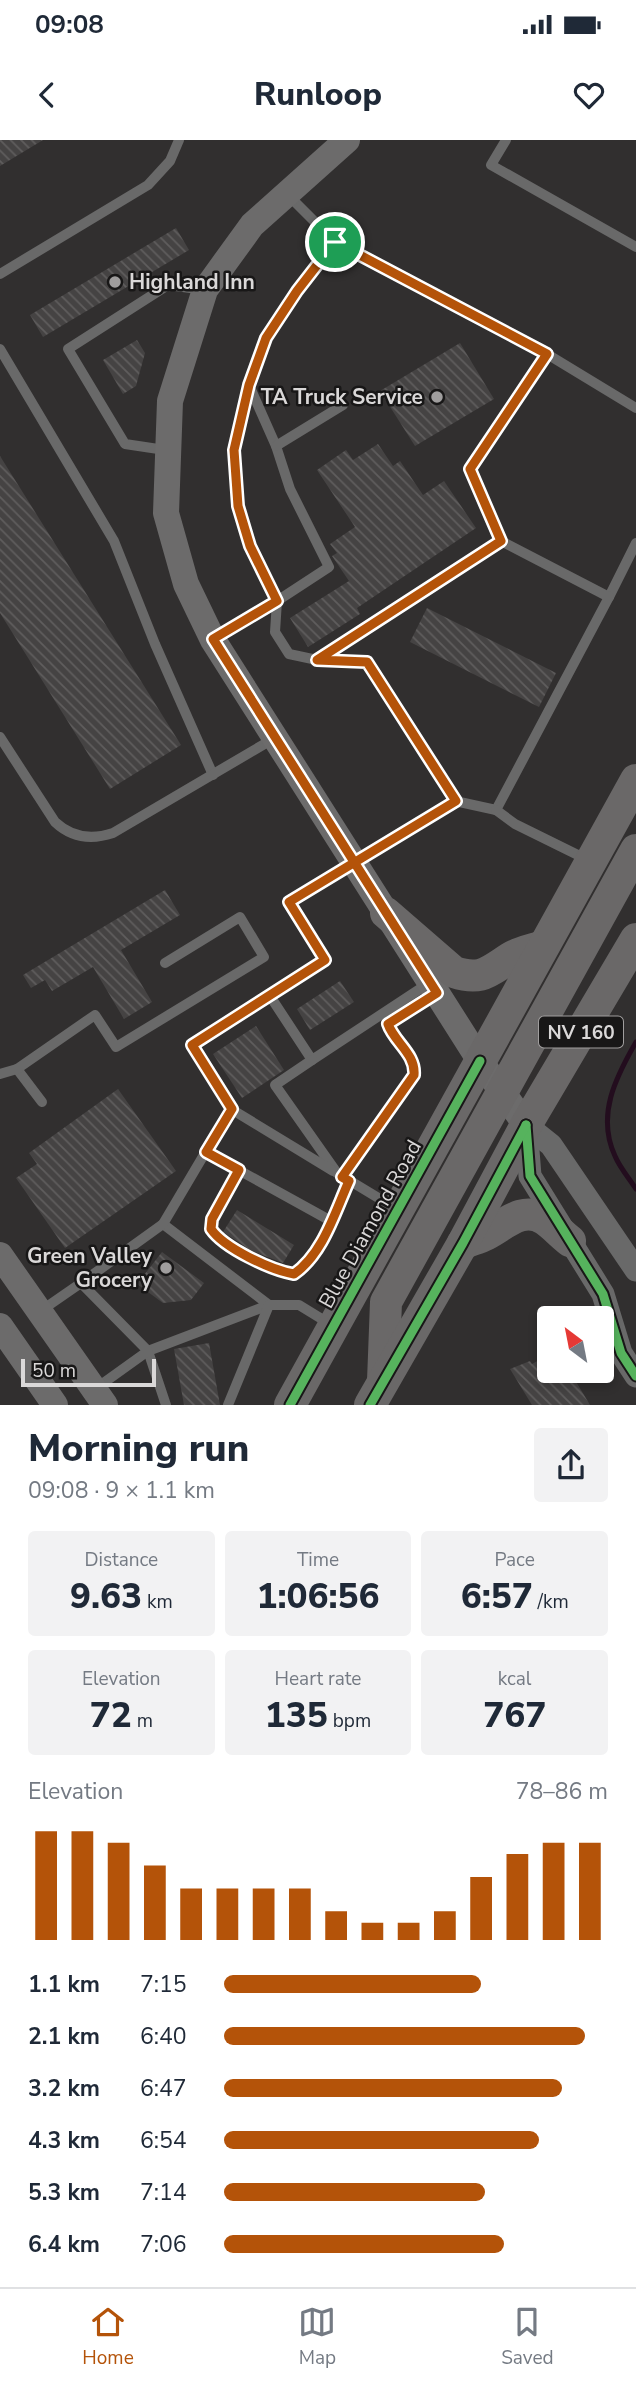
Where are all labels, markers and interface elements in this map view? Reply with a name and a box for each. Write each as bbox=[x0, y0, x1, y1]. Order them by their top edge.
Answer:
text: 09:08 bbox=[35, 7, 104, 42]
text: Runloop bbox=[254, 73, 382, 116]
icon: back bbox=[28, 76, 66, 114]
icon: heart bbox=[570, 76, 608, 114]
pin bbox=[305, 212, 365, 272]
icon: arrive bbox=[316, 223, 354, 261]
place label: Highland Inn bbox=[129, 268, 255, 296]
marker: Highland Inn bbox=[107, 274, 123, 290]
place label: TA Truck Service bbox=[261, 383, 423, 411]
marker: TA Truck Service bbox=[429, 389, 445, 405]
road number: NV 160 bbox=[539, 1016, 623, 1048]
street label: Blue Diamond Road bbox=[312, 1135, 428, 1313]
place label: Green Valley Grocery bbox=[27, 1242, 153, 1294]
marker: Green Valley Grocery bbox=[158, 1260, 174, 1276]
north arrow bbox=[537, 1306, 614, 1382]
map controls bbox=[537, 1306, 614, 1383]
scale bar bbox=[21, 1356, 156, 1388]
text: 50 m bbox=[32, 1358, 76, 1384]
text: Morning run bbox=[28, 1423, 249, 1474]
button: share bbox=[534, 1428, 608, 1502]
text: 09:08 · 9 × 1.1 km bbox=[28, 1475, 215, 1506]
text: Distance bbox=[84, 1547, 158, 1573]
text: Time bbox=[297, 1547, 339, 1573]
text: Pace bbox=[494, 1547, 535, 1573]
text: 9.63 bbox=[70, 1573, 142, 1620]
text: 1:06:56 bbox=[256, 1573, 380, 1620]
text: 6:57 bbox=[461, 1573, 533, 1620]
text: km bbox=[142, 1589, 173, 1615]
text: /km bbox=[533, 1589, 569, 1615]
text: Elevation bbox=[82, 1666, 161, 1692]
text: Heart rate bbox=[275, 1666, 361, 1692]
text: kcal bbox=[498, 1666, 532, 1692]
text: 72 bbox=[90, 1692, 132, 1739]
text: 135 bbox=[265, 1692, 328, 1739]
text: 767 bbox=[483, 1692, 546, 1739]
text: m bbox=[132, 1708, 153, 1734]
text: bpm bbox=[328, 1708, 371, 1734]
text: Elevation bbox=[28, 1776, 123, 1807]
text: 78–86 m bbox=[516, 1776, 608, 1807]
text: 1.1 km bbox=[28, 1969, 100, 2000]
text: 7:15 bbox=[140, 1969, 187, 2000]
text: 2.1 km bbox=[28, 2021, 100, 2052]
text: 6:40 bbox=[140, 2021, 187, 2052]
text: 3.2 km bbox=[28, 2073, 100, 2104]
text: 6:47 bbox=[140, 2073, 187, 2104]
text: 4.3 km bbox=[28, 2125, 100, 2156]
text: 6:54 bbox=[140, 2125, 187, 2156]
text: 5.3 km bbox=[28, 2177, 100, 2208]
text: 7:14 bbox=[140, 2177, 187, 2208]
text: 6.4 km bbox=[28, 2229, 100, 2260]
text: 7:06 bbox=[140, 2229, 187, 2260]
tab: Home bbox=[82, 2303, 134, 2371]
tab: Map bbox=[298, 2303, 336, 2371]
tab: Saved bbox=[501, 2303, 554, 2371]

